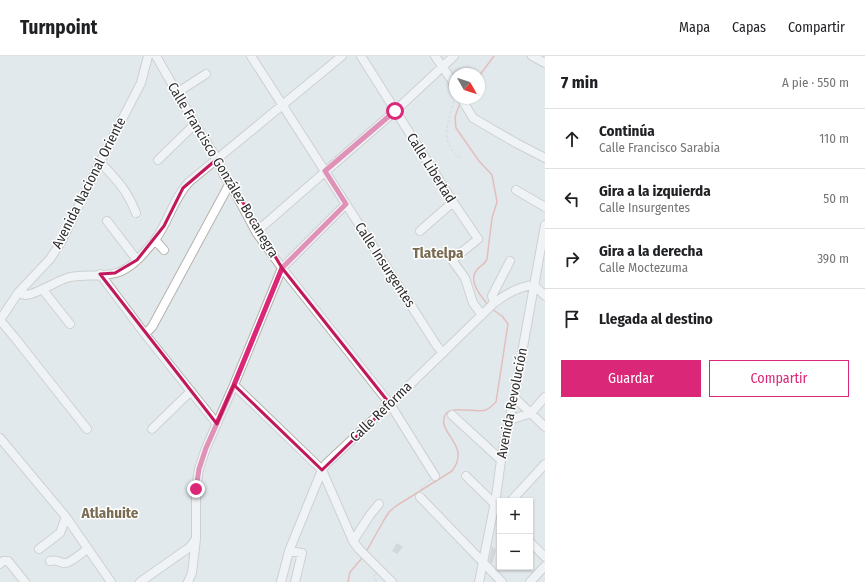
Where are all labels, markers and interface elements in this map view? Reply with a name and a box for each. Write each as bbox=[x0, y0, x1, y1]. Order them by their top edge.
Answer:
text: Turnpoint bbox=[20, 16, 97, 39]
text: Mapa bbox=[679, 19, 710, 36]
text: Capas bbox=[732, 19, 766, 36]
text: Compartir bbox=[788, 19, 845, 36]
north arrow bbox=[449, 68, 485, 104]
text: 7 min bbox=[561, 72, 598, 93]
text: A pie · 550 m bbox=[782, 75, 849, 90]
street label: Calle Francisco González Bocanegra bbox=[164, 79, 282, 261]
route start bbox=[386, 102, 404, 120]
street label: Avenida Nacional Oriente bbox=[48, 114, 130, 252]
text: Continúa bbox=[599, 122, 655, 140]
icon: ahead bbox=[561, 128, 583, 150]
street label: Calle Libertad bbox=[403, 130, 459, 206]
text: 110 m bbox=[819, 131, 849, 146]
text: Calle Francisco Sarabia bbox=[599, 140, 720, 155]
text: Gira a la izquierda bbox=[599, 182, 711, 200]
icon: left bbox=[561, 188, 583, 210]
text: 50 m bbox=[823, 191, 849, 206]
text: Calle Insurgentes bbox=[599, 200, 690, 215]
street label: Calle Insurgentes bbox=[351, 219, 419, 311]
text: Gira a la derecha bbox=[599, 242, 703, 260]
district label: Tlatelpa bbox=[413, 244, 464, 262]
icon: right bbox=[561, 248, 583, 270]
text: 390 m bbox=[817, 251, 849, 266]
text: Calle Moctezuma bbox=[599, 260, 688, 275]
icon: arrive bbox=[561, 308, 583, 330]
text: Llegada al destino bbox=[599, 310, 713, 328]
street label: Avenida Revolución bbox=[493, 346, 531, 460]
button: Guardar bbox=[561, 360, 701, 397]
button: Compartir bbox=[709, 360, 849, 397]
street label: Calle Reforma bbox=[346, 378, 416, 446]
route end bbox=[187, 480, 205, 498]
map controls bbox=[497, 498, 533, 570]
button: + bbox=[497, 498, 533, 534]
district label: Atlahuite bbox=[81, 504, 139, 522]
button: − bbox=[497, 534, 533, 570]

